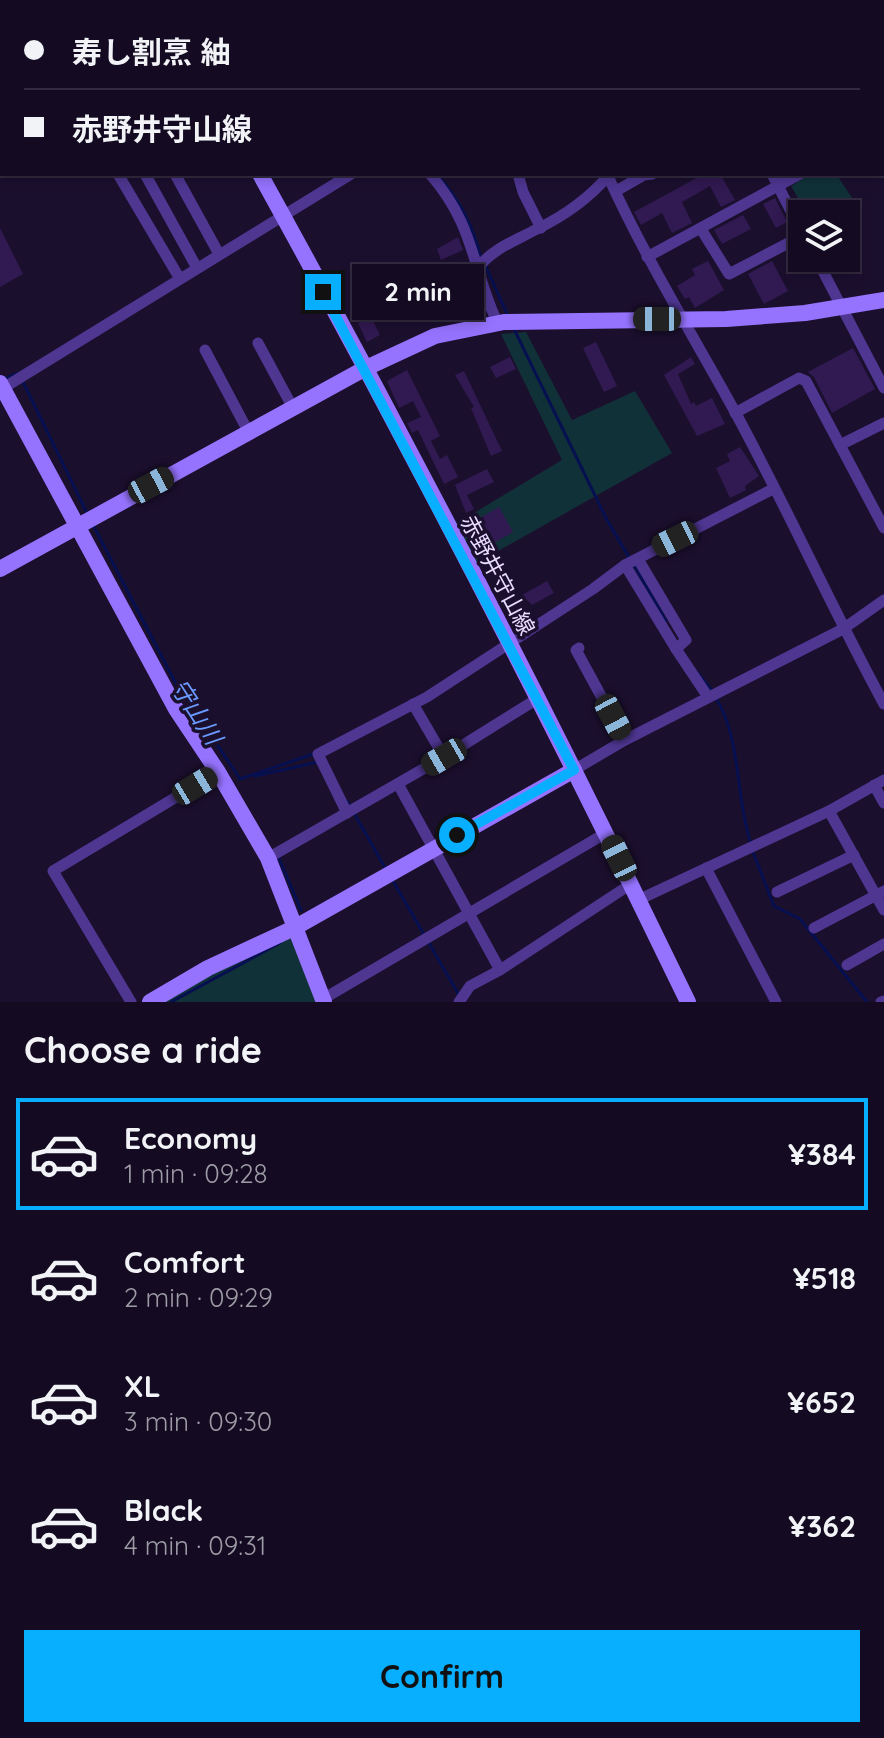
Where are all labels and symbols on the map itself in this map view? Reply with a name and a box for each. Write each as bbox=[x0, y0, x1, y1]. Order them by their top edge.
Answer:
callout: 2 min bbox=[351, 264, 483, 320]
route end bbox=[305, 274, 341, 310]
car bbox=[633, 307, 681, 331]
car bbox=[124, 463, 178, 507]
street label: 赤野井守山線 bbox=[455, 510, 541, 640]
car bbox=[648, 518, 702, 560]
water label: 守山川 bbox=[165, 673, 231, 752]
car bbox=[591, 690, 635, 744]
car bbox=[417, 735, 471, 779]
car bbox=[168, 763, 222, 809]
route start bbox=[439, 817, 475, 853]
car bbox=[598, 831, 640, 885]

